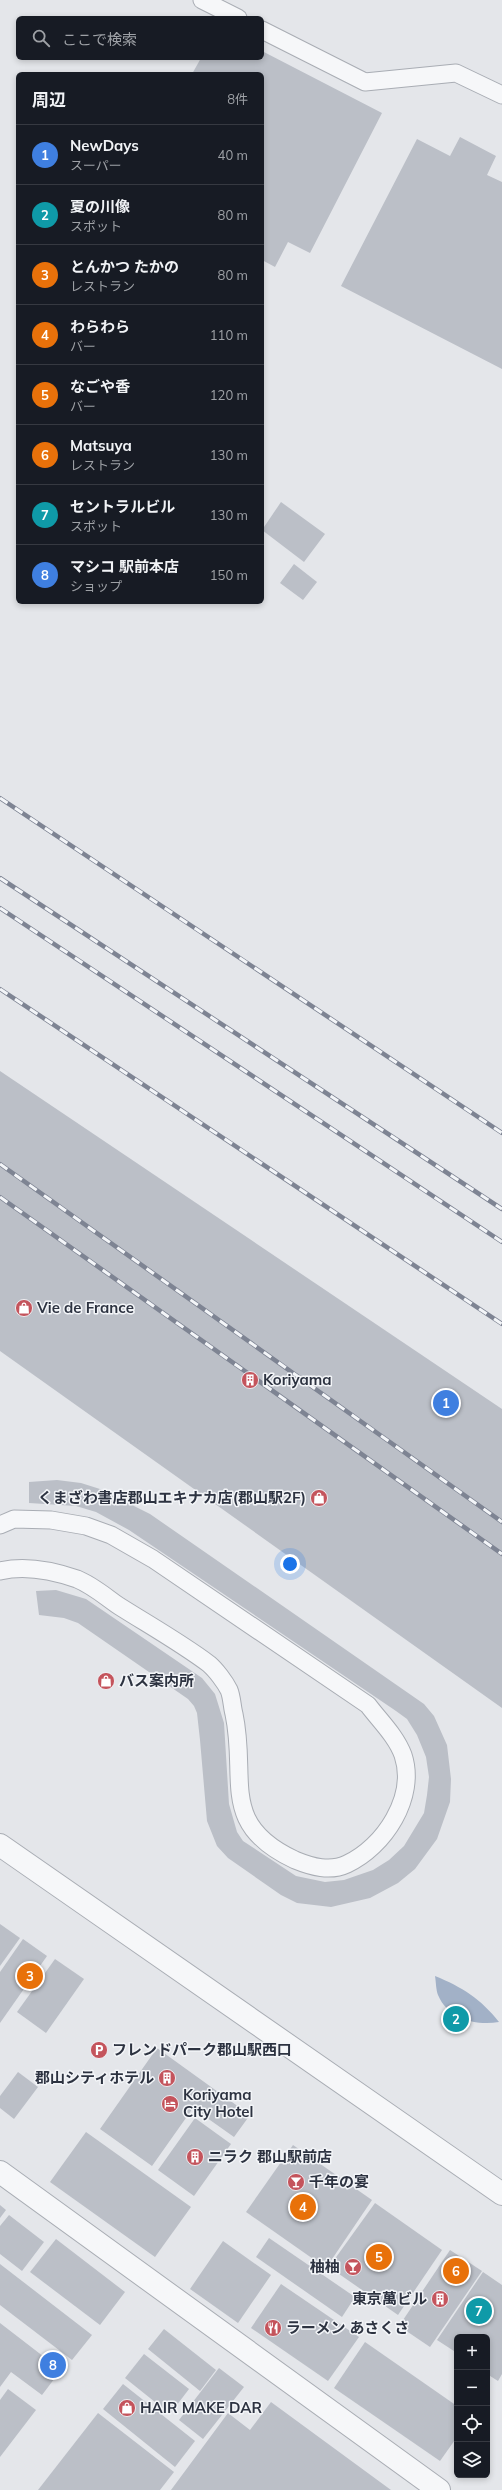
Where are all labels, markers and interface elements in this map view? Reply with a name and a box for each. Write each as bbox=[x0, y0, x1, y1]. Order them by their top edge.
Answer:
search box bbox=[16, 16, 264, 60]
icon: search bbox=[30, 27, 52, 49]
text: ここで検索 bbox=[62, 30, 137, 49]
text: 周辺 bbox=[32, 89, 66, 110]
text: 8件 bbox=[227, 91, 248, 107]
text: NewDays bbox=[70, 136, 139, 155]
text: 1 bbox=[41, 147, 49, 163]
text: 40 m bbox=[218, 147, 248, 163]
text: スーパー bbox=[70, 157, 122, 173]
text: 夏の川像 bbox=[70, 197, 130, 216]
text: 2 bbox=[41, 207, 49, 223]
text: 80 m bbox=[218, 207, 248, 223]
text: スポット bbox=[70, 218, 122, 234]
text: とんかつ たかの bbox=[70, 257, 179, 276]
text: 3 bbox=[41, 267, 49, 283]
text: 80 m bbox=[218, 267, 248, 283]
text: レストラン bbox=[70, 278, 135, 294]
text: わらわら bbox=[70, 317, 130, 336]
text: 4 bbox=[41, 327, 49, 343]
text: 110 m bbox=[210, 327, 248, 343]
text: バー bbox=[70, 338, 96, 354]
text: なごや香 bbox=[70, 377, 130, 396]
text: 5 bbox=[41, 387, 49, 403]
text: 120 m bbox=[210, 387, 248, 403]
text: バー bbox=[70, 398, 96, 414]
text: Matsuya bbox=[70, 436, 132, 455]
text: 6 bbox=[41, 447, 49, 463]
text: 130 m bbox=[210, 447, 248, 463]
text: レストラン bbox=[70, 457, 135, 473]
text: セントラルビル bbox=[70, 497, 175, 516]
text: 7 bbox=[41, 507, 49, 523]
text: 130 m bbox=[210, 507, 248, 523]
text: スポット bbox=[70, 518, 122, 534]
text: マシコ 駅前本店 bbox=[70, 557, 179, 576]
text: 8 bbox=[41, 567, 49, 583]
text: 150 m bbox=[210, 567, 248, 583]
text: ショップ bbox=[70, 578, 122, 594]
shop icon: Vie de France bbox=[14, 1298, 34, 1318]
place label: Vie de France bbox=[36, 1298, 134, 1317]
building icon: Koriyama bbox=[240, 1370, 260, 1390]
place label: Koriyama bbox=[263, 1370, 332, 1389]
pin: 1 bbox=[433, 1388, 459, 1418]
place label: くまざわ書店郡山エキナカ店(郡山駅2F) bbox=[38, 1488, 306, 1507]
shop icon: くまざわ書店郡山エキナカ店(郡山駅2F) bbox=[309, 1488, 329, 1508]
your location bbox=[280, 1554, 300, 1574]
shop icon: バス案内所 bbox=[96, 1671, 116, 1691]
place label: バス案内所 bbox=[119, 1671, 194, 1690]
pin: 3 bbox=[17, 1961, 43, 1991]
pin: 2 bbox=[443, 2004, 469, 2034]
parking icon: フレンドパーク郡山駅西口 bbox=[89, 2040, 109, 2060]
place label: フレンドパーク郡山駅西口 bbox=[112, 2040, 292, 2059]
place label: 郡山シティホテル bbox=[35, 2068, 154, 2087]
building icon: 郡山シティホテル bbox=[157, 2068, 177, 2088]
place label: Koriyama City Hotel bbox=[183, 2085, 253, 2121]
hotel icon: Koriyama City Hotel bbox=[160, 2094, 180, 2114]
building icon: ニラク 郡山駅前店 bbox=[185, 2147, 205, 2167]
place label: ニラク 郡山駅前店 bbox=[208, 2147, 332, 2166]
bar icon: 千年の宴 bbox=[286, 2172, 306, 2192]
place label: 千年の宴 bbox=[309, 2172, 369, 2191]
pin: 4 bbox=[290, 2192, 316, 2222]
pin: 5 bbox=[366, 2242, 392, 2272]
pin: 6 bbox=[443, 2256, 469, 2286]
place label: 柚柚 bbox=[310, 2257, 340, 2276]
bar icon: 柚柚 bbox=[343, 2257, 363, 2277]
place label: 東京萬ビル bbox=[352, 2289, 427, 2308]
building icon: 東京萬ビル bbox=[430, 2289, 450, 2309]
pin: 7 bbox=[466, 2296, 492, 2326]
restaurant icon: ラーメン あさくさ bbox=[263, 2318, 283, 2338]
place label: ラーメン あさくさ bbox=[286, 2318, 410, 2337]
map controls bbox=[454, 2334, 490, 2478]
button: + bbox=[454, 2334, 490, 2370]
pin: 8 bbox=[40, 2350, 66, 2380]
button: − bbox=[454, 2370, 490, 2406]
shop icon: HAIR MAKE DAR bbox=[117, 2398, 137, 2418]
place label: HAIR MAKE DAR bbox=[140, 2398, 263, 2417]
button: locate bbox=[454, 2406, 490, 2442]
button: layers bbox=[454, 2442, 490, 2478]

